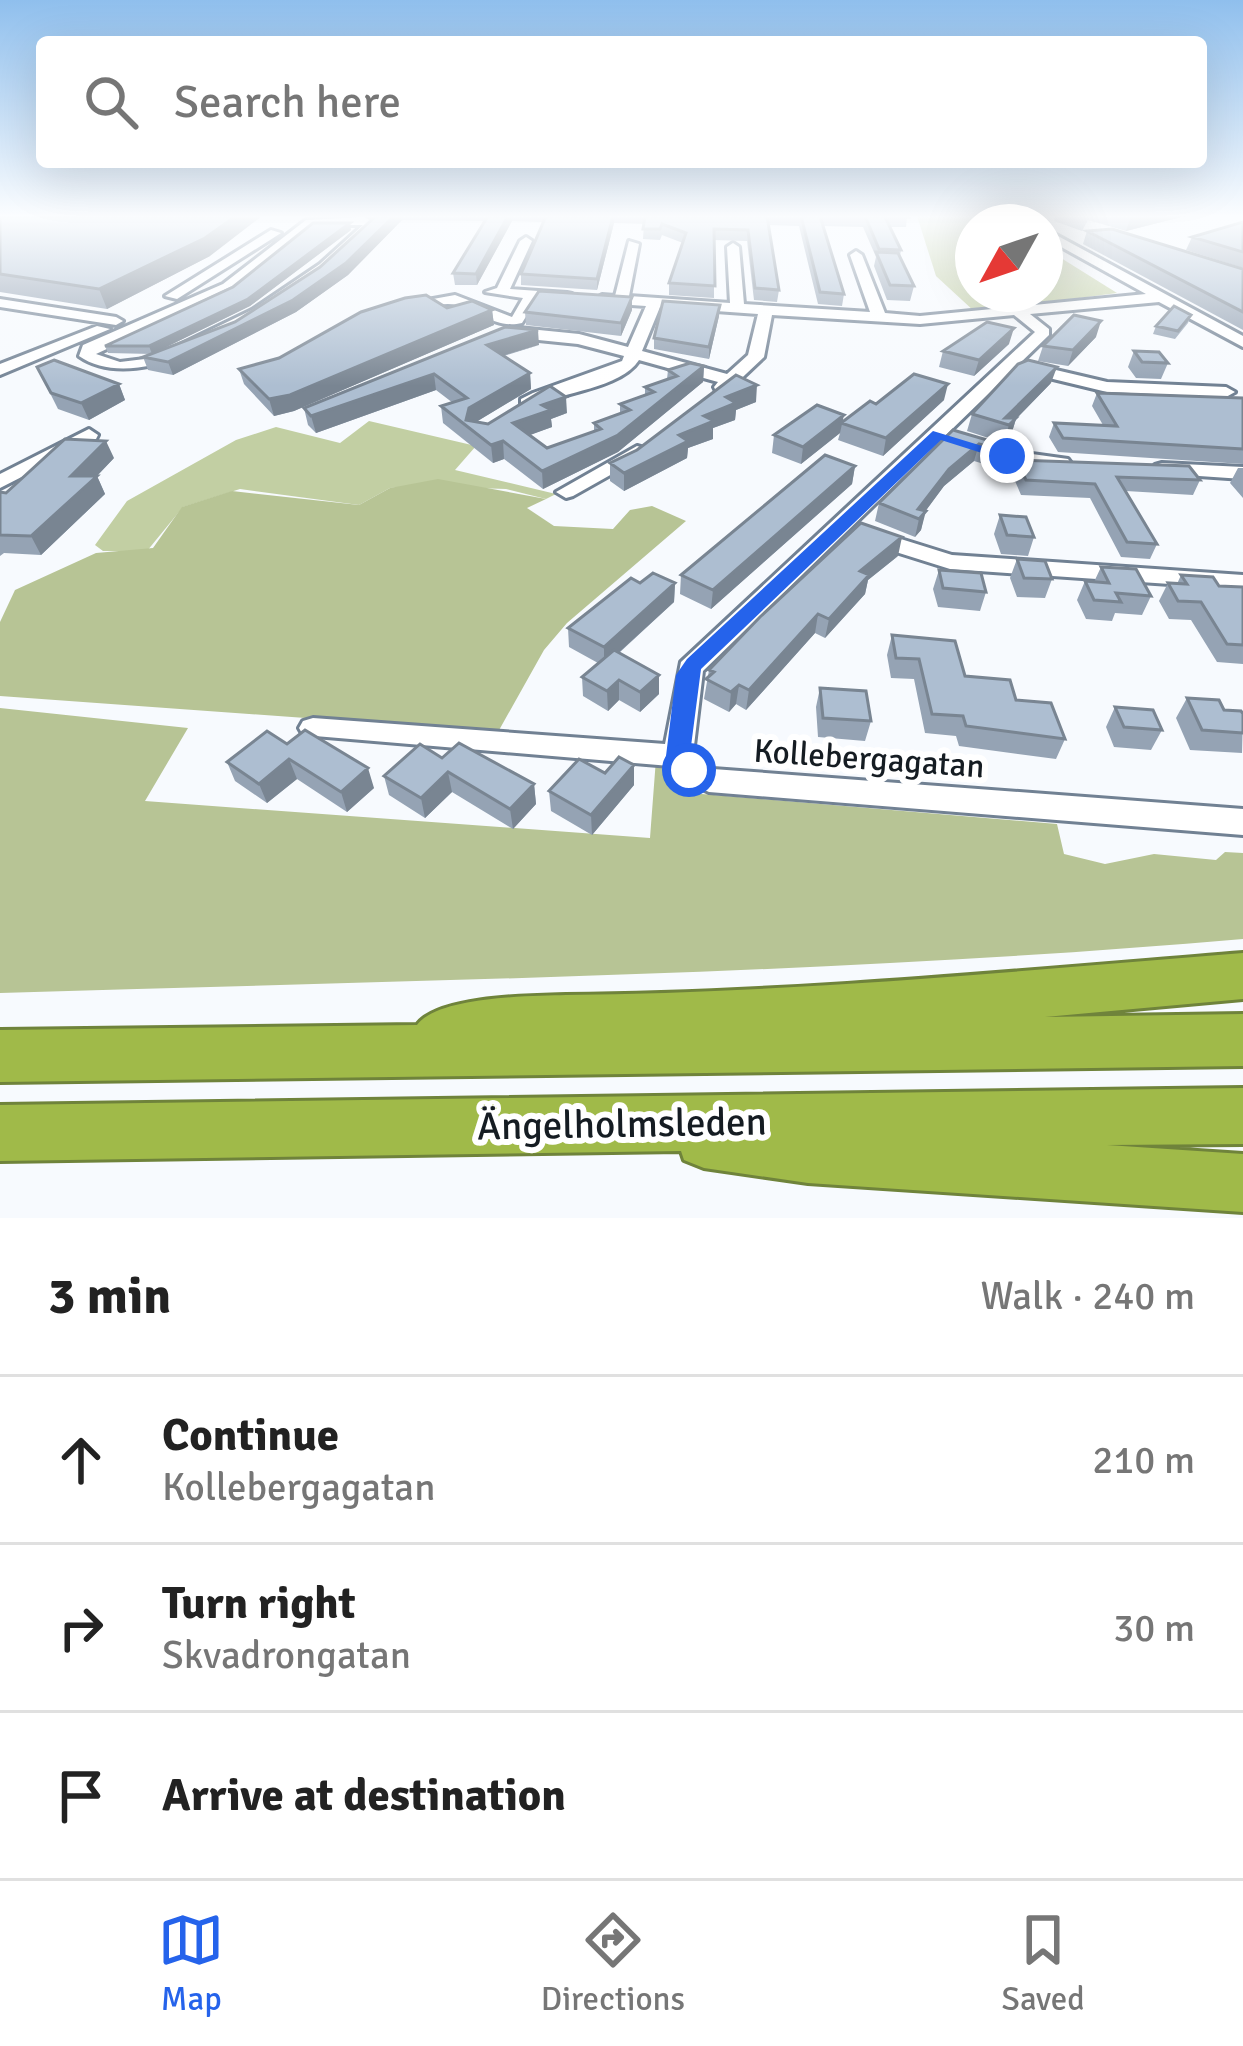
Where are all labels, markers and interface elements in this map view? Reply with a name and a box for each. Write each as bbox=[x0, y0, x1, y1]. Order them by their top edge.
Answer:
search box bbox=[36, 36, 1207, 168]
icon: search bbox=[78, 69, 144, 135]
text: Search here bbox=[174, 75, 401, 130]
north arrow bbox=[955, 204, 1063, 312]
route end bbox=[980, 429, 1034, 483]
street label: Kollebergagatan bbox=[752, 730, 986, 788]
route start bbox=[662, 743, 716, 797]
street label: Ängelholmsleden bbox=[477, 1097, 767, 1151]
text: 3 min bbox=[48, 1265, 171, 1328]
text: Walk · 240 m bbox=[981, 1272, 1195, 1320]
text: Continue bbox=[162, 1408, 339, 1463]
icon: ahead bbox=[48, 1427, 114, 1493]
text: 210 m bbox=[1092, 1436, 1195, 1484]
text: Kollebergagatan bbox=[162, 1463, 435, 1511]
text: Turn right bbox=[162, 1576, 356, 1631]
icon: right bbox=[48, 1595, 114, 1661]
text: 30 m bbox=[1113, 1604, 1195, 1652]
text: Skvadrongatan bbox=[162, 1631, 411, 1679]
icon: arrive bbox=[48, 1763, 114, 1829]
text: Arrive at destination bbox=[162, 1768, 566, 1823]
tab: Map bbox=[158, 1907, 224, 2020]
tab: Directions bbox=[541, 1907, 685, 2020]
tab: Saved bbox=[1002, 1907, 1085, 2020]

